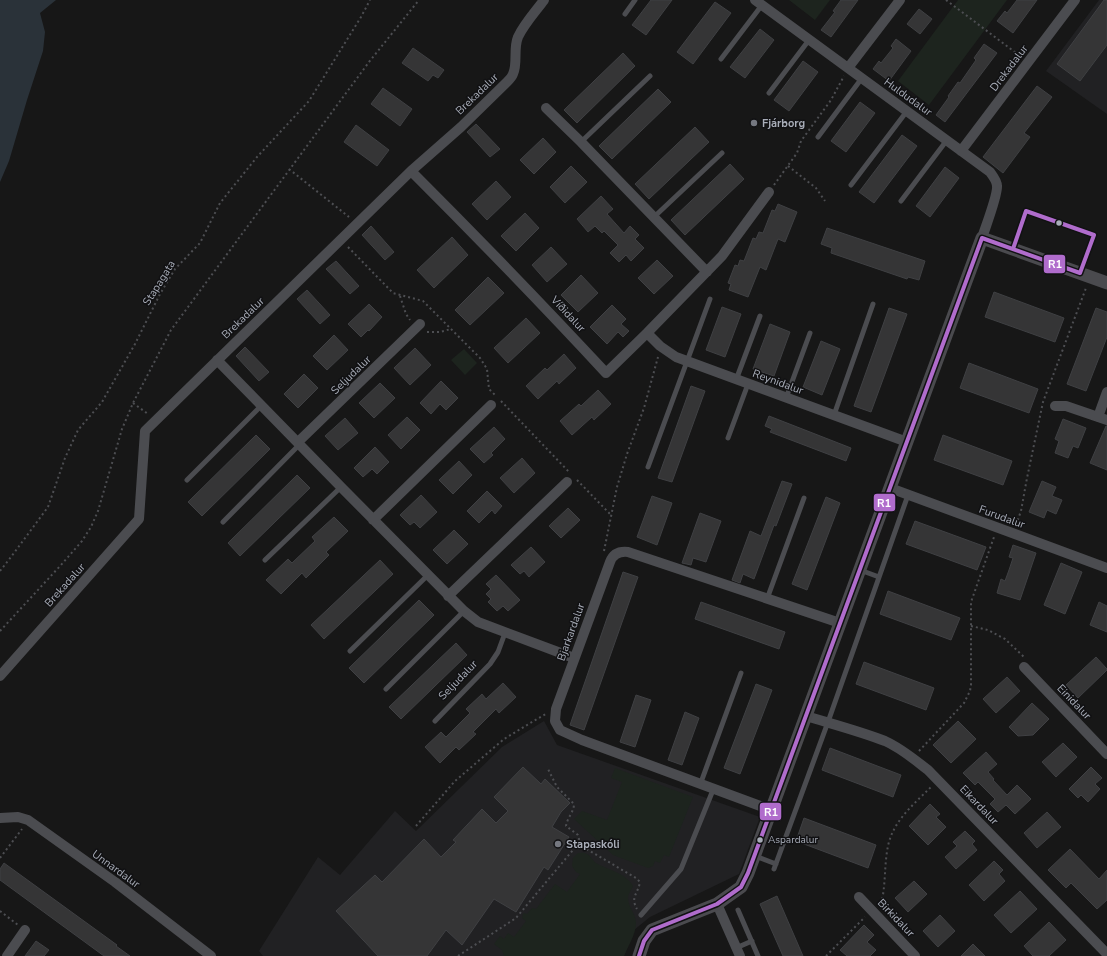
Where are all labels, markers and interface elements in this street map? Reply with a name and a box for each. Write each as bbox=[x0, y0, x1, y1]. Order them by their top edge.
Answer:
street label: Drekadalur bbox=[987, 42, 1032, 94]
street label: Brekadalur bbox=[452, 70, 502, 118]
street label: Huldudalur bbox=[881, 74, 935, 120]
place label: Fjárborg bbox=[762, 116, 805, 131]
marker: Fjárborg bbox=[749, 118, 759, 128]
unlabelled marker bbox=[1054, 218, 1064, 228]
line badge: R1 bbox=[1043, 254, 1066, 274]
street label: Stapagata bbox=[139, 257, 179, 308]
text: R1 bbox=[1048, 257, 1062, 272]
street label: Víðidalur bbox=[547, 292, 589, 335]
street label: Brekadalur bbox=[218, 294, 268, 342]
street label: Seljudalur bbox=[328, 352, 374, 398]
street label: Reynidalur bbox=[750, 366, 806, 398]
line badge: R1 bbox=[873, 493, 896, 512]
text: R1 bbox=[877, 496, 891, 511]
street label: Furudalur bbox=[977, 502, 1027, 532]
street label: Brekadalur bbox=[41, 560, 89, 610]
street label: Bjarkardalur bbox=[554, 601, 588, 663]
street label: Seljudalur bbox=[435, 657, 481, 703]
street label: Einidalur bbox=[1054, 681, 1095, 723]
street label: Eikardalur bbox=[956, 782, 1002, 828]
line badge: R1 bbox=[759, 802, 782, 821]
text: R1 bbox=[764, 805, 778, 820]
place label: Aspardalur bbox=[768, 833, 818, 847]
marker: Aspardalur bbox=[755, 835, 765, 845]
place label: Stapaskóli bbox=[566, 837, 620, 852]
marker: Stapaskóli bbox=[553, 839, 563, 849]
street label: Unnardalur bbox=[89, 847, 143, 892]
street label: Birkidalur bbox=[874, 896, 918, 940]

